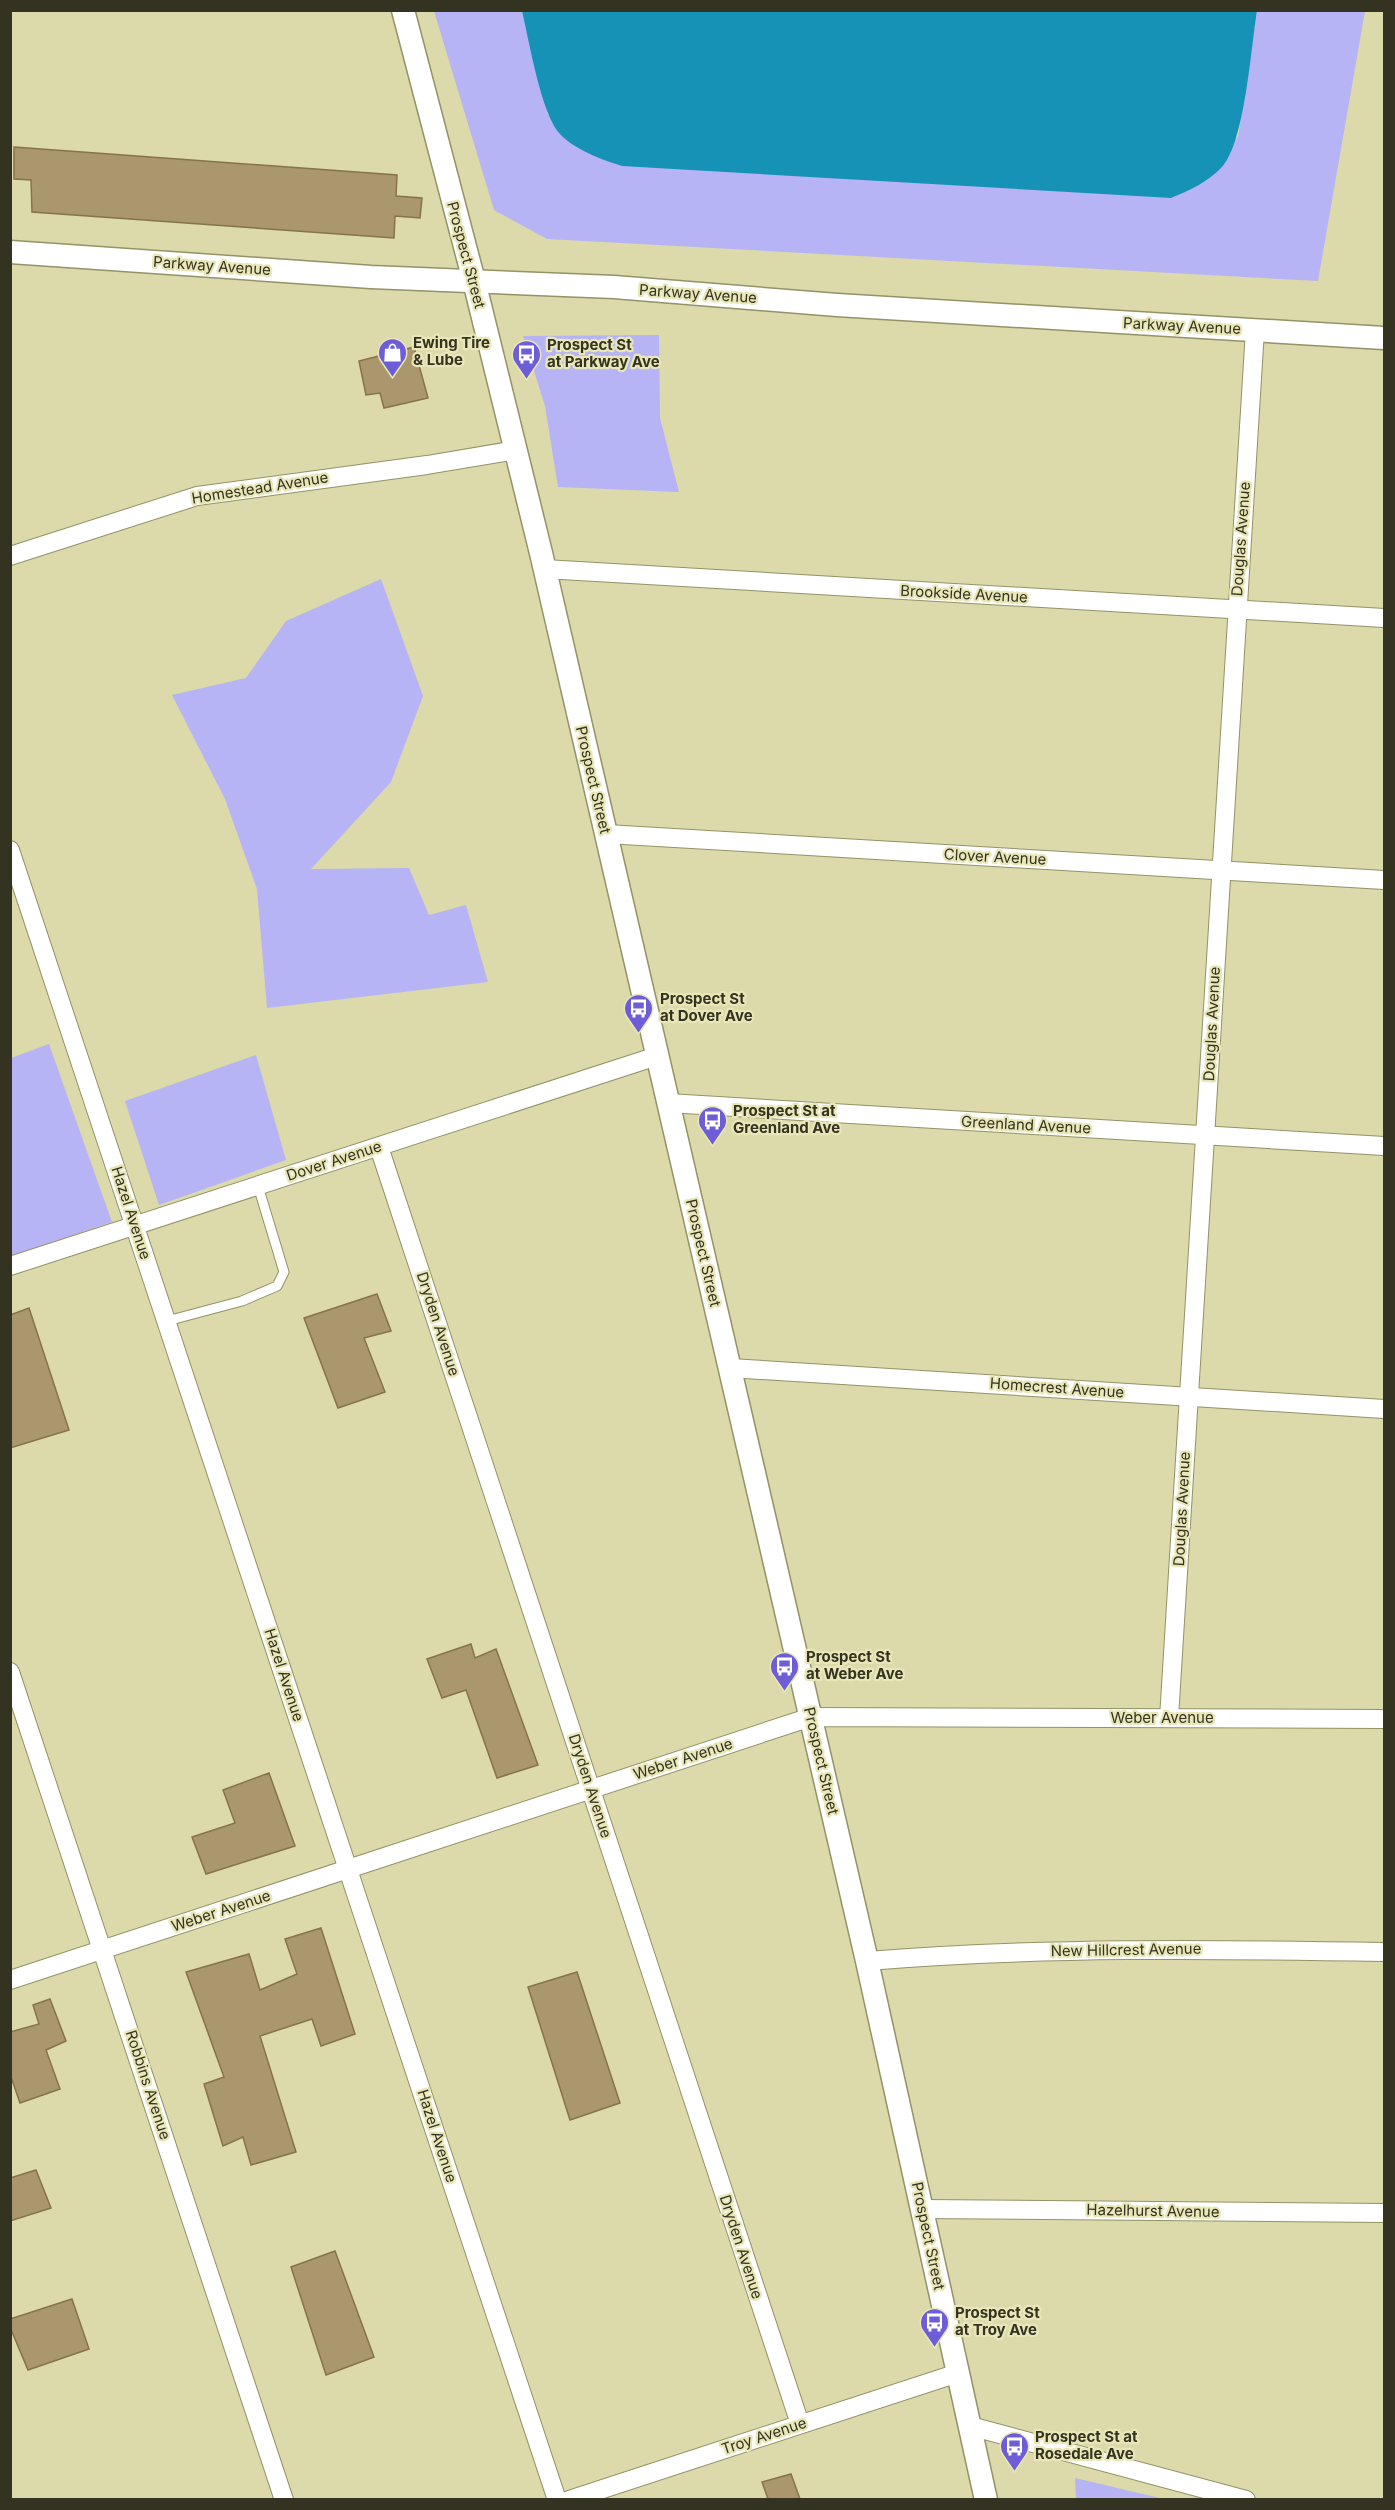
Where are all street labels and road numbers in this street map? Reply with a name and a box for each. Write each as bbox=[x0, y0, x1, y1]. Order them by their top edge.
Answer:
street label: Prospect Street bbox=[443, 199, 490, 310]
street label: Parkway Avenue bbox=[153, 252, 272, 279]
street label: Parkway Avenue bbox=[639, 280, 758, 307]
street label: Parkway Avenue bbox=[1123, 313, 1241, 338]
street label: Homestead Avenue bbox=[190, 467, 330, 508]
street label: Douglas Avenue bbox=[1227, 481, 1254, 597]
street label: Brookside Avenue bbox=[900, 581, 1028, 606]
street label: Prospect Street bbox=[572, 724, 615, 836]
street label: Clover Avenue bbox=[943, 844, 1047, 869]
street label: Douglas Avenue bbox=[1199, 966, 1224, 1082]
street label: Greenland Avenue bbox=[961, 1112, 1091, 1137]
street label: Dover Avenue bbox=[284, 1136, 384, 1185]
street label: Hazel Avenue bbox=[107, 1164, 155, 1262]
street label: Prospect Street bbox=[682, 1197, 725, 1309]
street label: Dryden Avenue bbox=[413, 1269, 464, 1378]
street label: Homecrest Avenue bbox=[989, 1373, 1125, 1402]
street label: Douglas Avenue bbox=[1169, 1451, 1194, 1567]
street label: Hazel Avenue bbox=[260, 1626, 308, 1724]
street label: Prospect Street bbox=[800, 1705, 843, 1817]
street label: Weber Avenue bbox=[1110, 1708, 1214, 1727]
street label: Dryden Avenue bbox=[565, 1731, 616, 1840]
street label: Weber Avenue bbox=[631, 1734, 735, 1784]
street label: Weber Avenue bbox=[169, 1886, 273, 1936]
street label: New Hillcrest Avenue bbox=[1050, 1939, 1202, 1960]
street label: Robbins Avenue bbox=[122, 2028, 175, 2142]
street label: Hazel Avenue bbox=[413, 2087, 461, 2185]
street label: Prospect Street bbox=[908, 2180, 949, 2292]
street label: Dryden Avenue bbox=[716, 2192, 767, 2301]
street label: Hazelhurst Avenue bbox=[1086, 2200, 1220, 2221]
street label: Troy Avenue bbox=[719, 2413, 809, 2458]

